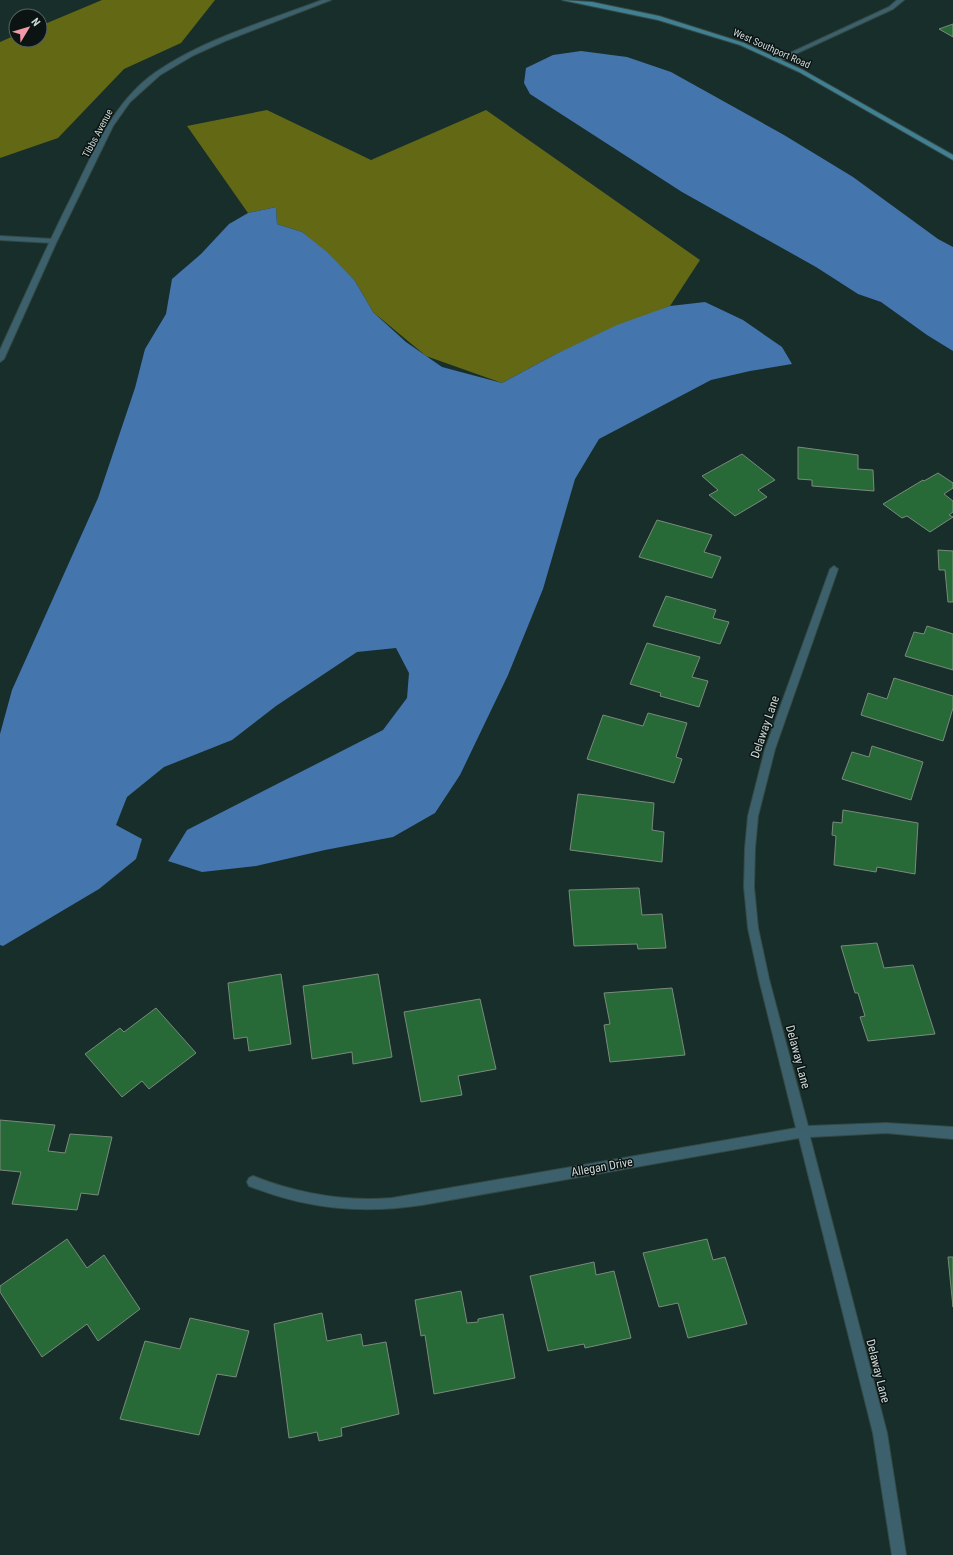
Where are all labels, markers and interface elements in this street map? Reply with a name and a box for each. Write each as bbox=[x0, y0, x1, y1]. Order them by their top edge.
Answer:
north arrow bbox=[8, 8, 48, 48]
text: N bbox=[28, 15, 43, 29]
street label: West Southport Road bbox=[731, 26, 812, 70]
street label: Tibbs Avenue bbox=[80, 107, 115, 159]
street label: Delaway Lane bbox=[748, 694, 782, 760]
street label: Delaway Lane bbox=[783, 1024, 813, 1091]
street label: Allegan Drive bbox=[570, 1155, 634, 1179]
street label: Delaway Lane bbox=[863, 1338, 893, 1405]

